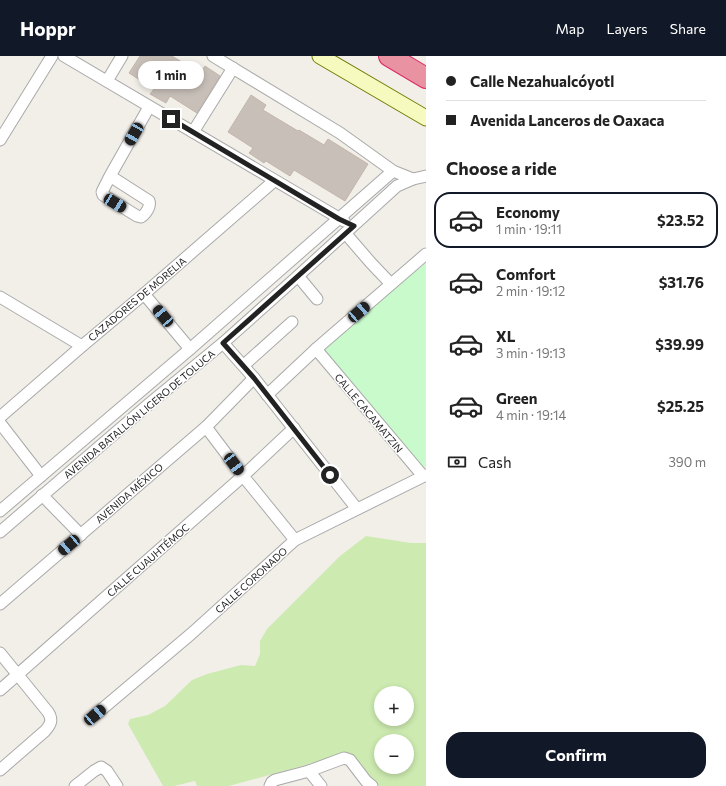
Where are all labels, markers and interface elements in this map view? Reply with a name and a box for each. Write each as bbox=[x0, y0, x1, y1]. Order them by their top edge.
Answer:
text: Hoppr bbox=[20, 17, 76, 40]
text: Map bbox=[556, 20, 584, 37]
text: Layers bbox=[606, 20, 648, 37]
text: Share bbox=[670, 20, 706, 37]
callout: 1 min bbox=[138, 61, 204, 89]
text: 1 min bbox=[156, 67, 186, 83]
text: Calle Nezahualcóyotl bbox=[470, 72, 614, 90]
route end bbox=[162, 110, 180, 128]
text: Avenida Lanceros de Oaxaca bbox=[470, 111, 665, 129]
car bbox=[123, 121, 145, 147]
text: Choose a ride bbox=[446, 157, 557, 179]
car bbox=[102, 192, 128, 214]
icon: car bbox=[448, 202, 484, 238]
text: Economy bbox=[496, 203, 560, 221]
text: $23.52 bbox=[657, 211, 704, 229]
text: 1 min · 19:11 bbox=[496, 221, 562, 237]
street label: CAZADORES DE MORELIA bbox=[86, 254, 188, 343]
icon: car bbox=[448, 264, 484, 300]
text: Comfort bbox=[496, 265, 556, 283]
text: $31.76 bbox=[659, 273, 704, 291]
text: 2 min · 19:12 bbox=[496, 283, 565, 299]
car bbox=[346, 300, 372, 324]
car bbox=[151, 303, 175, 329]
icon: car bbox=[448, 326, 484, 362]
text: XL bbox=[496, 327, 515, 345]
text: $39.99 bbox=[655, 335, 704, 353]
text: 3 min · 19:13 bbox=[496, 345, 566, 361]
street label: AVENIDA BATALLÓN LIGERO DE TOLUCA bbox=[61, 347, 217, 481]
street label: CALLE CACAMATZIN bbox=[332, 371, 406, 455]
icon: car bbox=[448, 388, 484, 424]
text: Green bbox=[496, 389, 537, 407]
text: $25.25 bbox=[657, 397, 704, 415]
text: 4 min · 19:14 bbox=[496, 407, 566, 423]
car bbox=[222, 451, 246, 477]
icon: cash bbox=[446, 451, 468, 473]
text: Cash bbox=[478, 453, 512, 471]
text: 390 m bbox=[668, 454, 706, 470]
street label: AVENIDA MÉXICO bbox=[93, 460, 165, 526]
route start bbox=[321, 466, 339, 484]
street label: CALLE CUAUHTÉMOC bbox=[104, 521, 192, 599]
car bbox=[56, 533, 82, 557]
street label: CALLE CORONADO bbox=[213, 545, 289, 615]
map controls bbox=[374, 686, 414, 774]
button: + bbox=[374, 686, 414, 726]
car bbox=[82, 703, 108, 727]
button: Confirm bbox=[446, 732, 706, 778]
button: − bbox=[374, 734, 414, 774]

